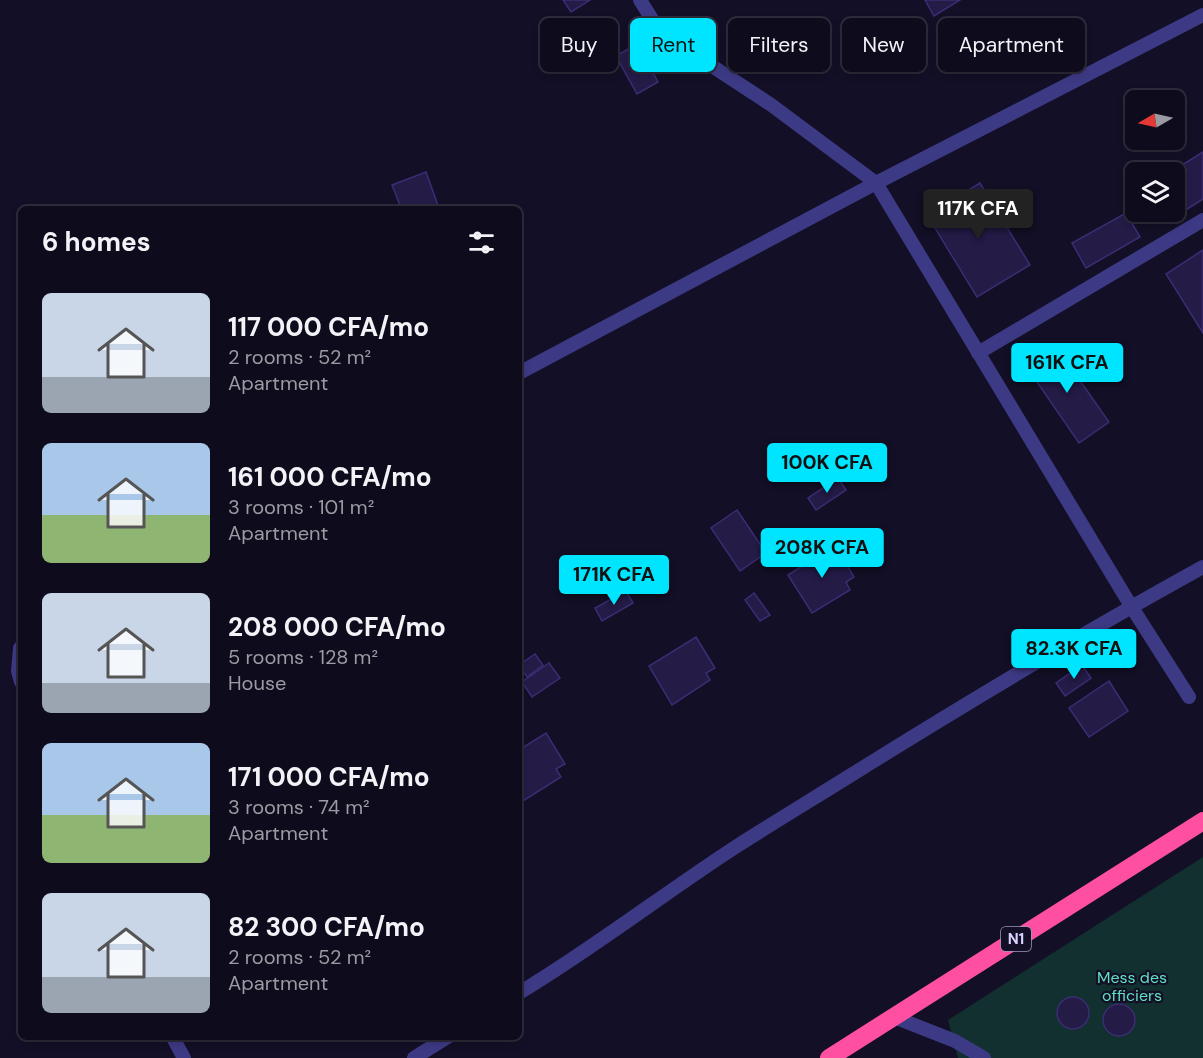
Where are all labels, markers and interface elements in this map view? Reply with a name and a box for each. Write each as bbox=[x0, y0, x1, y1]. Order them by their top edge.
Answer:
chip: Buy bbox=[540, 18, 618, 72]
chip: Rent bbox=[630, 18, 716, 72]
chip: Filters bbox=[728, 18, 830, 72]
chip: New bbox=[842, 18, 926, 72]
chip: Apartment bbox=[938, 18, 1085, 72]
north arrow bbox=[1125, 90, 1185, 150]
map controls bbox=[1125, 90, 1185, 222]
button: layers bbox=[1125, 162, 1185, 222]
pin: 117K CFA bbox=[916, 189, 1040, 240]
text: 117K CFA bbox=[937, 195, 1019, 221]
text: 6 homes bbox=[42, 225, 150, 259]
icon: filters bbox=[465, 226, 498, 259]
text: 117 000 CFA/mo bbox=[228, 310, 429, 344]
icon: home bbox=[90, 317, 162, 389]
pin: 161K CFA bbox=[1005, 343, 1129, 394]
text: 2 rooms · 52 m² bbox=[228, 344, 371, 370]
text: 161K CFA bbox=[1025, 349, 1109, 375]
text: Apartment bbox=[228, 370, 328, 396]
pin: 100K CFA bbox=[765, 443, 889, 494]
text: 100K CFA bbox=[781, 449, 873, 475]
text: 161 000 CFA/mo bbox=[228, 460, 432, 494]
icon: home bbox=[90, 467, 162, 539]
text: 3 rooms · 101 m² bbox=[228, 494, 374, 520]
text: Apartment bbox=[228, 520, 328, 546]
pin: 208K CFA bbox=[760, 528, 884, 579]
text: 208K CFA bbox=[775, 534, 869, 560]
pin: 171K CFA bbox=[552, 555, 676, 606]
text: 171K CFA bbox=[573, 561, 655, 587]
text: 208 000 CFA/mo bbox=[228, 610, 446, 644]
icon: home bbox=[90, 617, 162, 689]
pin: 82.3K CFA bbox=[1005, 629, 1143, 680]
text: 82.3K CFA bbox=[1025, 635, 1123, 661]
text: 5 rooms · 128 m² bbox=[228, 644, 378, 670]
text: House bbox=[228, 670, 286, 696]
text: 171 000 CFA/mo bbox=[228, 760, 430, 794]
icon: home bbox=[90, 767, 162, 839]
text: 3 rooms · 74 m² bbox=[228, 794, 370, 820]
text: Apartment bbox=[228, 820, 328, 846]
text: 82 300 CFA/mo bbox=[228, 910, 425, 944]
icon: home bbox=[90, 917, 162, 989]
road number: N1 bbox=[1001, 927, 1031, 951]
text: 2 rooms · 52 m² bbox=[228, 944, 371, 970]
park label: Mess des officiers bbox=[1097, 967, 1167, 1006]
text: Apartment bbox=[228, 970, 328, 996]

